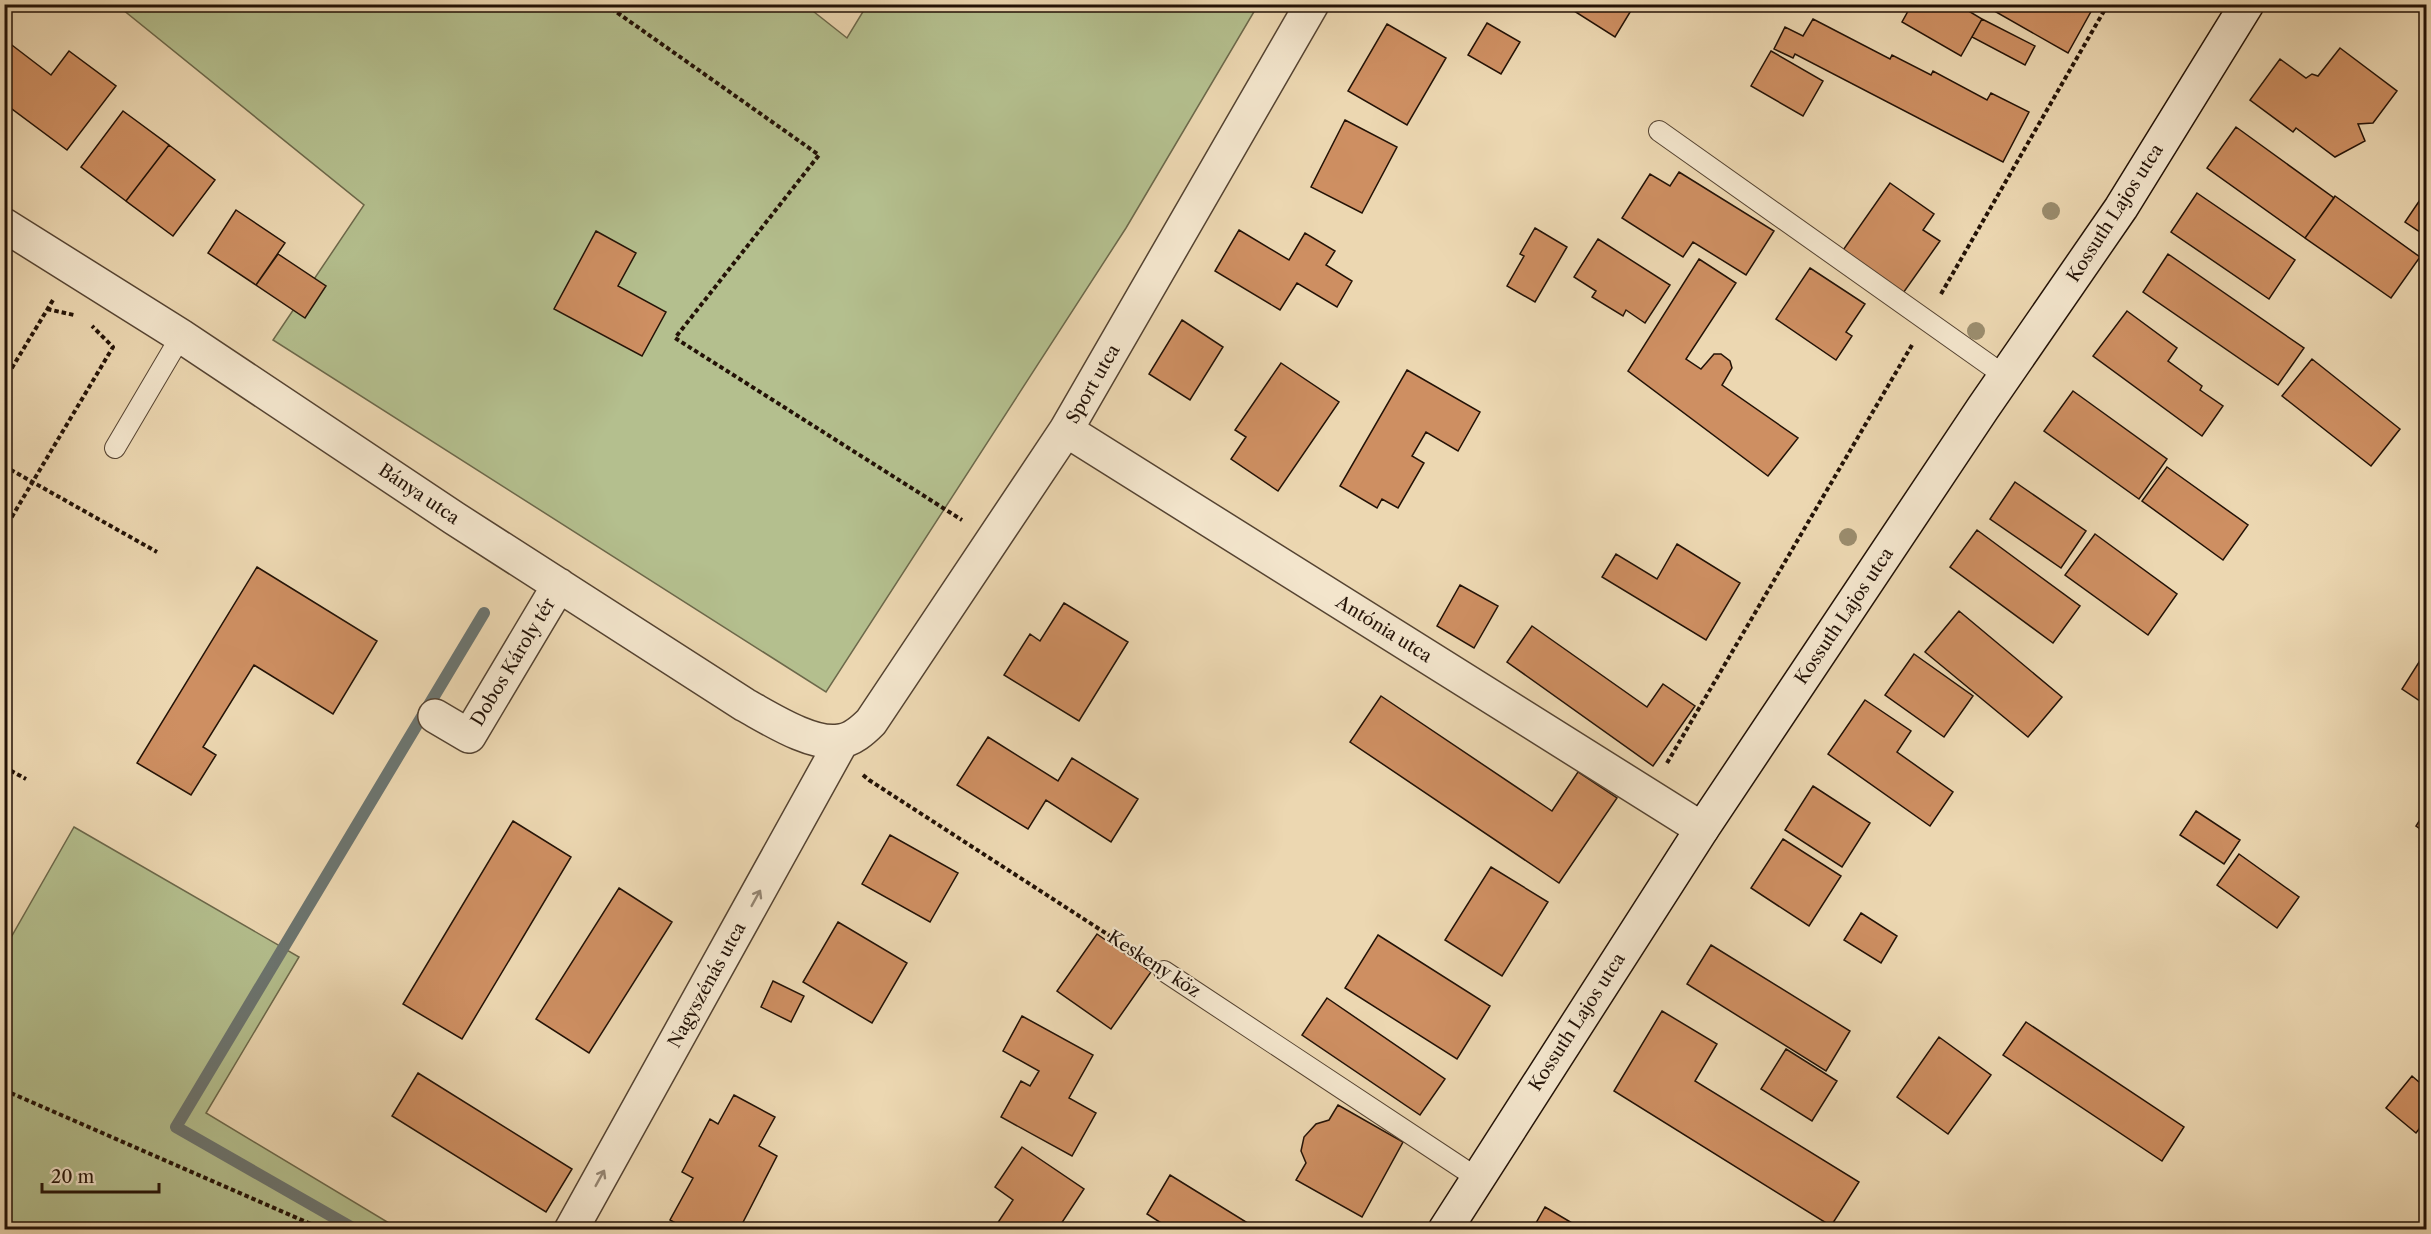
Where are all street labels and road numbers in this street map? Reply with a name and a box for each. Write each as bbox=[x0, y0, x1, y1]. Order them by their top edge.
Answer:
street label: Kossuth Lajos utca bbox=[2062, 139, 2168, 286]
street label: Sport utca bbox=[1061, 340, 1125, 428]
street label: Bánya utca bbox=[374, 459, 464, 529]
street label: Kossuth Lajos utca bbox=[1790, 543, 1898, 689]
street label: Antónia utca bbox=[1331, 590, 1437, 668]
street label: Dobos Károly tér bbox=[466, 594, 560, 730]
street label: Nagyszénás utca bbox=[663, 918, 751, 1052]
street label: Keskeny köz bbox=[1103, 926, 1205, 1002]
street label: Kossuth Lajos utca bbox=[1524, 948, 1630, 1095]

